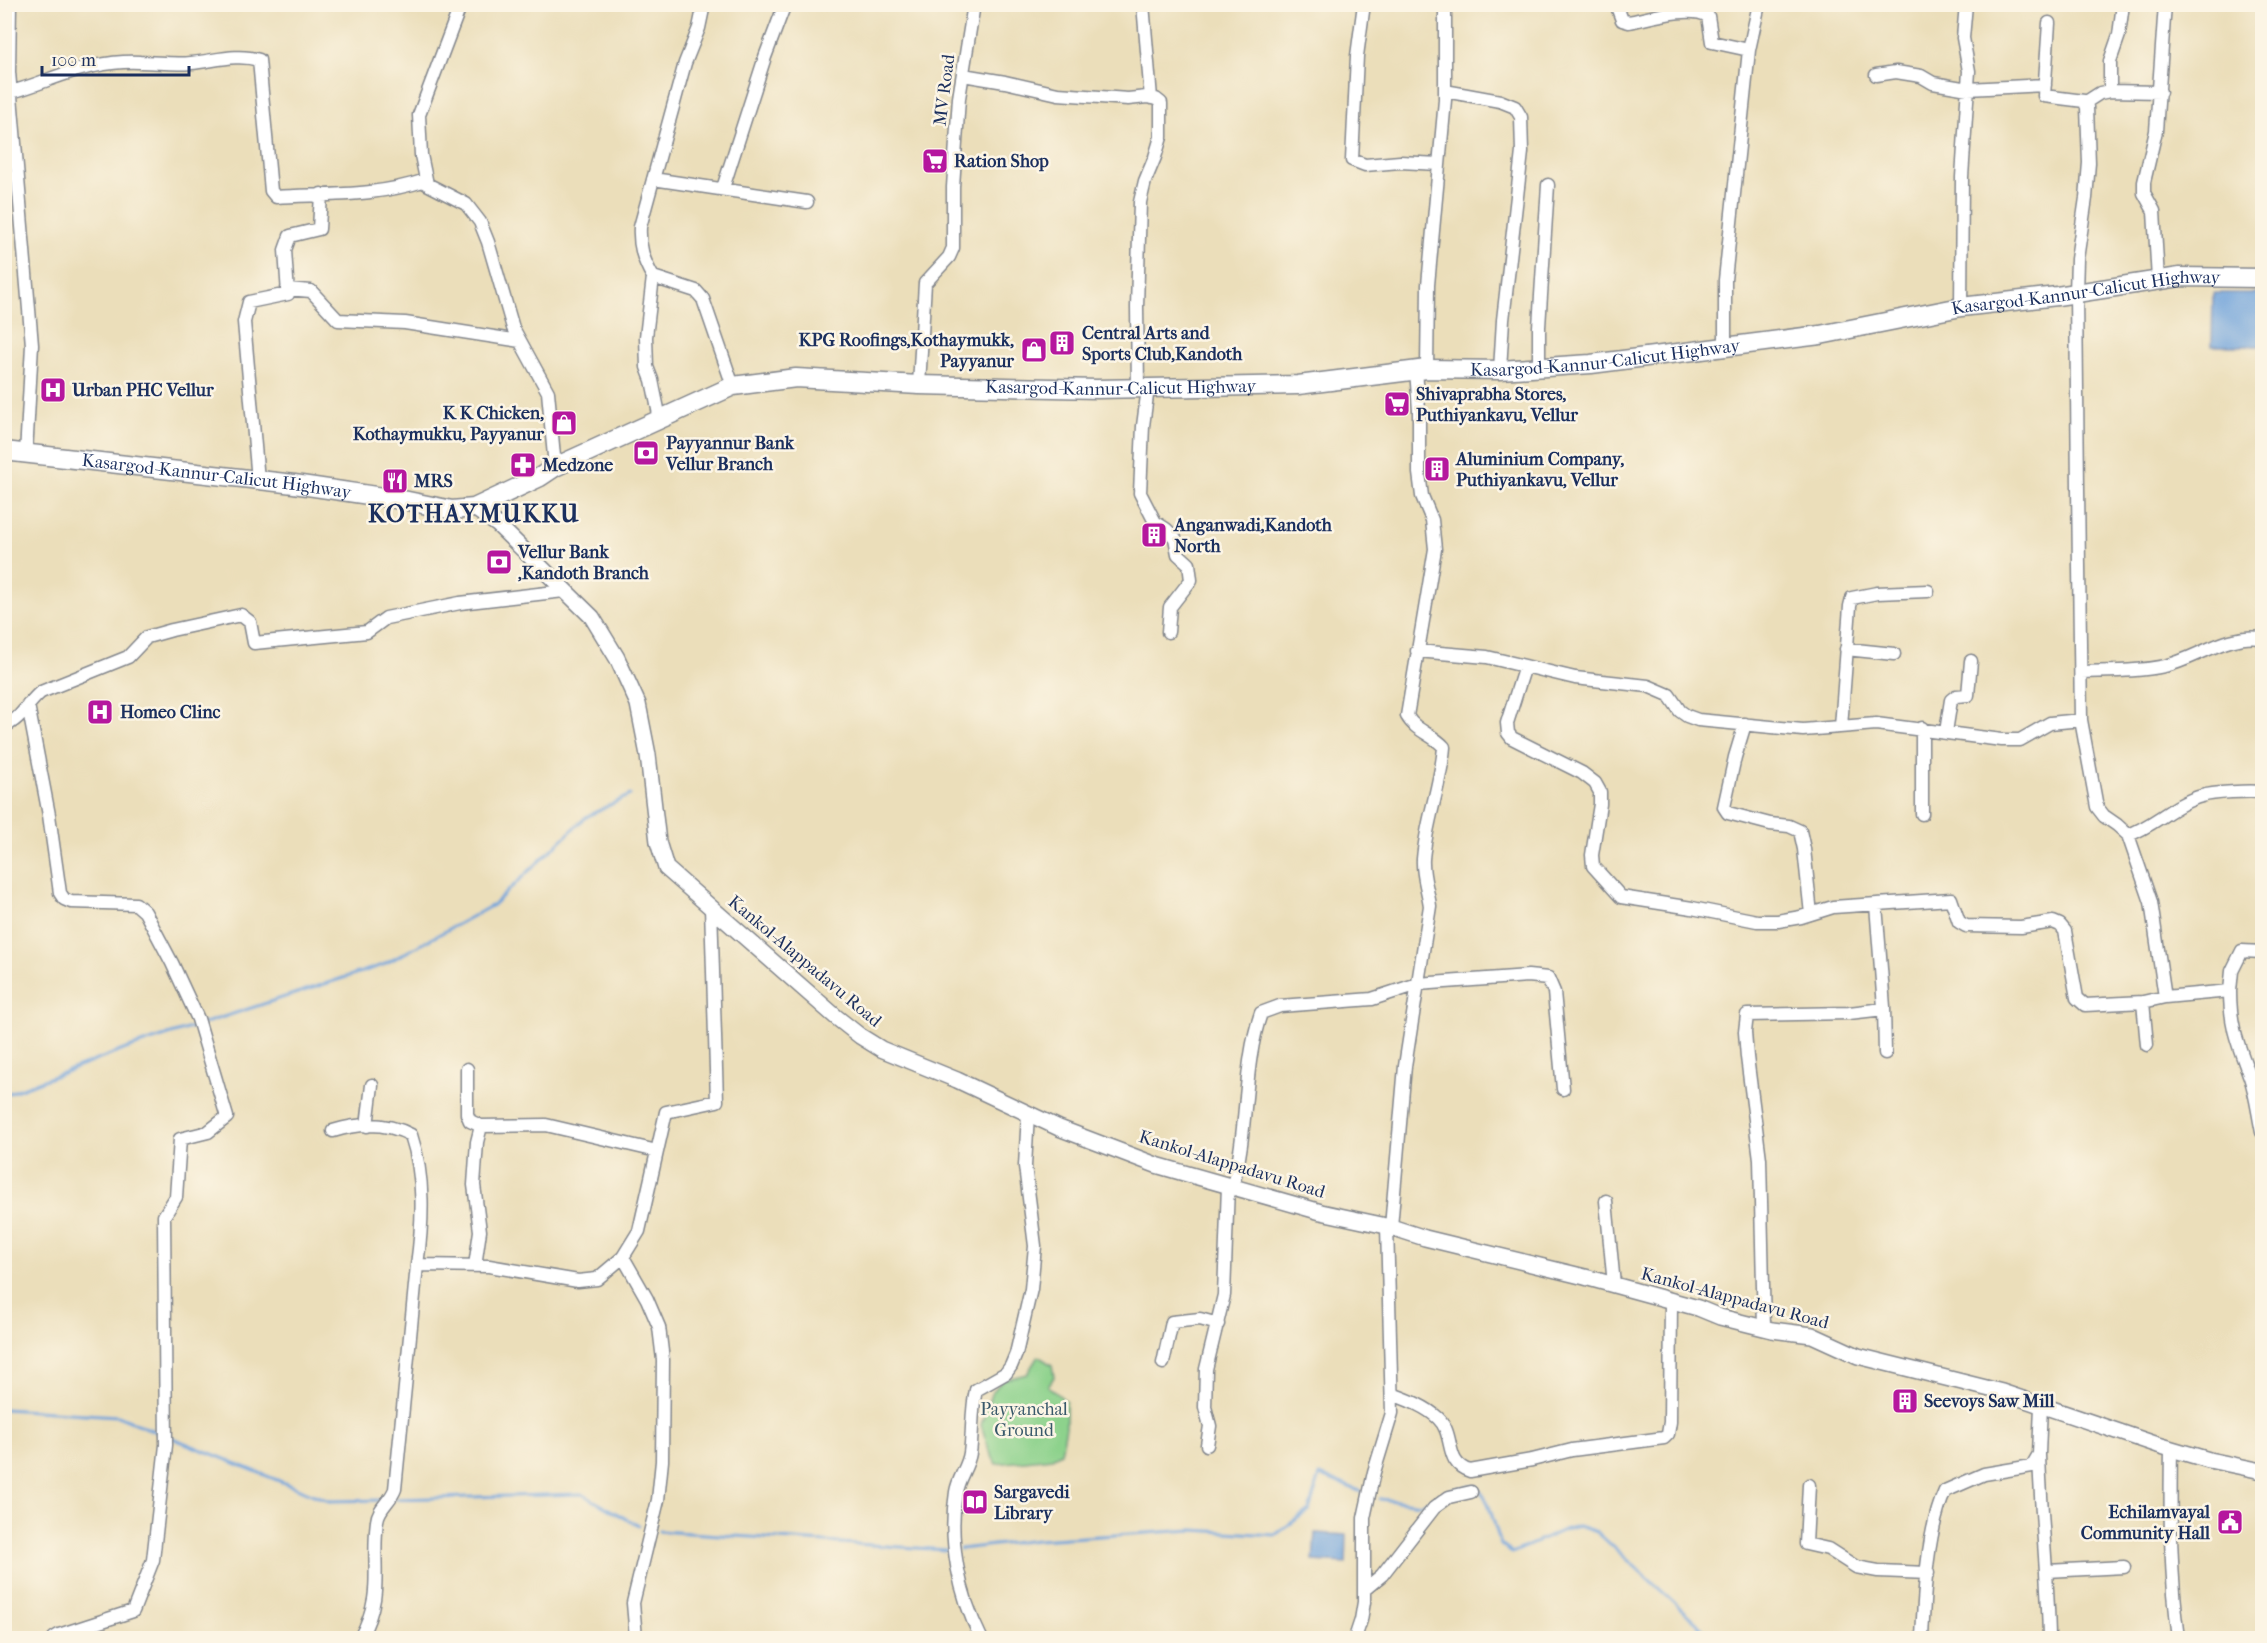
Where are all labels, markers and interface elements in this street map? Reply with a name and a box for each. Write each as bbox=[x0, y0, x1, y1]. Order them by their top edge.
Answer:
scale bar bbox=[42, 39, 189, 77]
text: 100 m bbox=[51, 50, 96, 71]
street label: MV Road bbox=[930, 53, 959, 127]
supermarket icon: Ration Shop bbox=[920, 146, 950, 176]
place label: Ration Shop bbox=[954, 151, 1049, 172]
street label: Kasargod-Kannur-Calicut Highway bbox=[1950, 267, 2222, 320]
place label: Central Arts and Sports Club,Kandoth bbox=[1082, 323, 1243, 365]
building icon: Central Arts and Sports Club,Kandoth bbox=[1047, 328, 1077, 358]
place label: KPG Roofings,Kothaymukk, Payyanur bbox=[799, 330, 1014, 372]
shop icon: KPG Roofings,Kothaymukk, Payyanur bbox=[1019, 335, 1049, 365]
street label: Kasargod-Kannur-Calicut Highway bbox=[1470, 335, 1742, 381]
hospital icon: Urban PHC Vellur bbox=[38, 375, 68, 405]
street label: Kasargod-Kannur-Calicut Highway bbox=[985, 376, 1258, 400]
place label: Urban PHC Vellur bbox=[71, 380, 214, 401]
place label: Shivaprabha Stores, Puthiyankavu, Vellur bbox=[1416, 384, 1578, 426]
supermarket icon: Shivaprabha Stores, Puthiyankavu, Vellur bbox=[1382, 389, 1412, 419]
place label: K K Chicken, Kothaymukku, Payyanur bbox=[353, 403, 544, 445]
shop icon: K K Chicken, Kothaymukku, Payyanur bbox=[549, 408, 579, 438]
place label: Payyannur Bank Vellur Branch bbox=[665, 433, 795, 475]
bank icon: Payyannur Bank Vellur Branch bbox=[631, 438, 661, 468]
place label: Aluminium Company, Puthiyankavu, Vellur bbox=[1455, 449, 1625, 491]
street label: Kasargod-Kannur-Calicut Highway bbox=[81, 450, 354, 503]
pharmacy icon: Medzone bbox=[508, 450, 538, 480]
building icon: Aluminium Company, Puthiyankavu, Vellur bbox=[1422, 454, 1452, 484]
place label: Medzone bbox=[541, 455, 613, 476]
restaurant icon: MRS bbox=[380, 466, 410, 496]
place label: MRS bbox=[413, 471, 453, 492]
district label: KOTHAYMUKKU bbox=[368, 500, 580, 528]
place label: Anganwadi,Kandoth North bbox=[1173, 515, 1333, 557]
building icon: Anganwadi,Kandoth North bbox=[1139, 520, 1169, 550]
place label: Vellur Bank ,Kandoth Branch bbox=[517, 542, 650, 584]
bank icon: Vellur Bank ,Kandoth Branch bbox=[484, 547, 514, 577]
hospital icon: Homeo Clinc bbox=[85, 697, 115, 727]
place label: Homeo Clinc bbox=[120, 702, 221, 723]
street label: Kankol-Alappadavu Road bbox=[724, 891, 886, 1032]
street label: Kankol-Alappadavu Road bbox=[1136, 1126, 1328, 1203]
street label: Kankol-Alappadavu Road bbox=[1639, 1263, 1831, 1334]
building icon: Seevoys Saw Mill bbox=[1890, 1386, 1920, 1416]
place label: Seevoys Saw Mill bbox=[1924, 1391, 2055, 1412]
park label: Payyanchal Ground bbox=[980, 1399, 1068, 1441]
place label: Sargavedi Library bbox=[994, 1482, 1070, 1524]
library icon: Sargavedi Library bbox=[960, 1487, 990, 1517]
place label: Echilamvayal Community Hall bbox=[2081, 1502, 2211, 1544]
public building icon: Echilamvayal Community Hall bbox=[2215, 1507, 2245, 1537]

